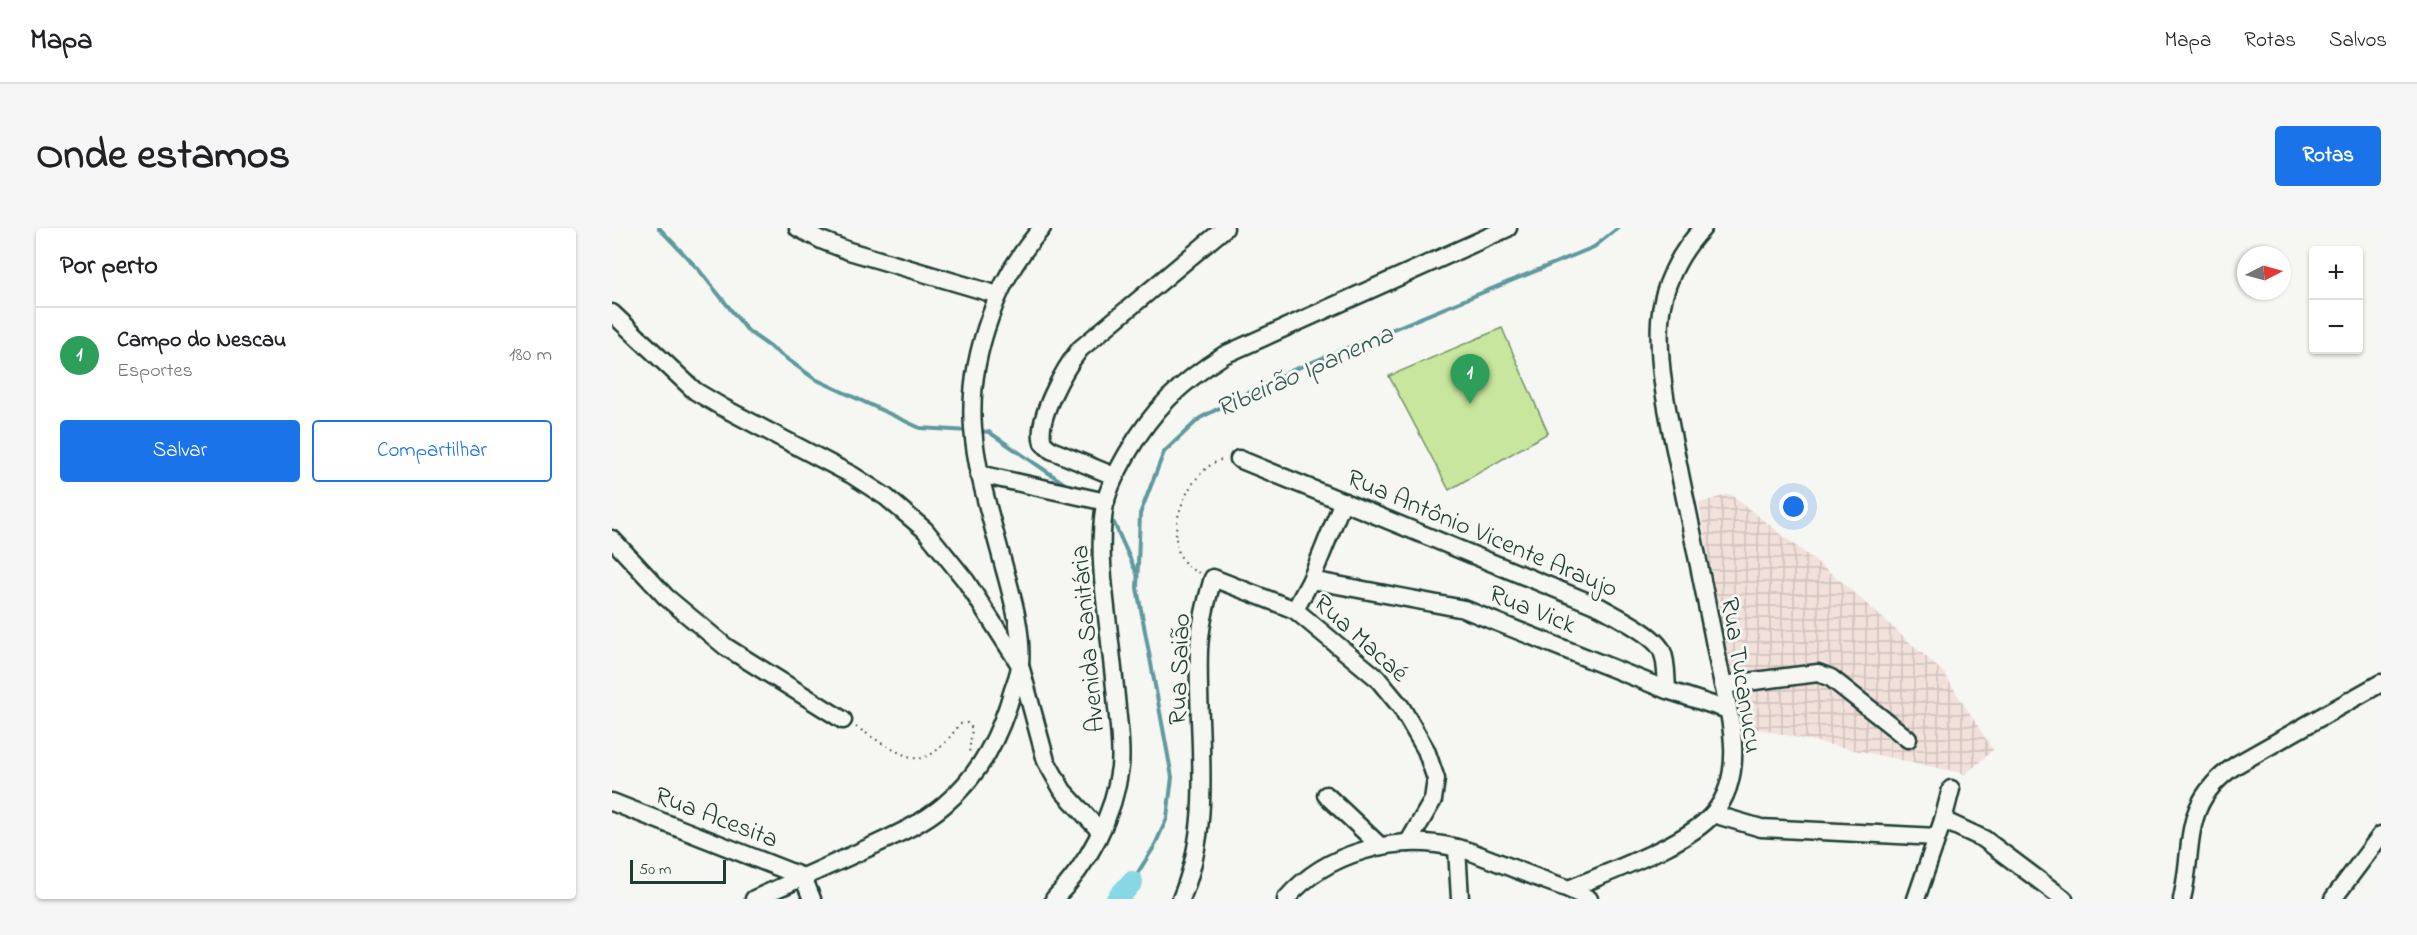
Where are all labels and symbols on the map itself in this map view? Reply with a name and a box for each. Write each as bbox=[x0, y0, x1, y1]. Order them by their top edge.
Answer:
north arrow bbox=[2237, 246, 2291, 300]
water label: Ribeirão Ipanema bbox=[1210, 316, 1400, 429]
pin: 1 bbox=[1450, 354, 1490, 404]
street label: Rua Antônio Vicente Araujo bbox=[1340, 460, 1623, 609]
your location bbox=[1779, 492, 1808, 521]
street label: Avenida Sanitária bbox=[1062, 543, 1116, 734]
street label: Rua Vick bbox=[1483, 576, 1582, 646]
street label: Rua Macaé bbox=[1304, 586, 1416, 693]
street label: Rua Tucanucu bbox=[1709, 595, 1771, 756]
street label: Rua Saião bbox=[1160, 613, 1202, 726]
street label: Rua Acesita bbox=[649, 778, 783, 860]
scale bar bbox=[630, 857, 726, 884]

